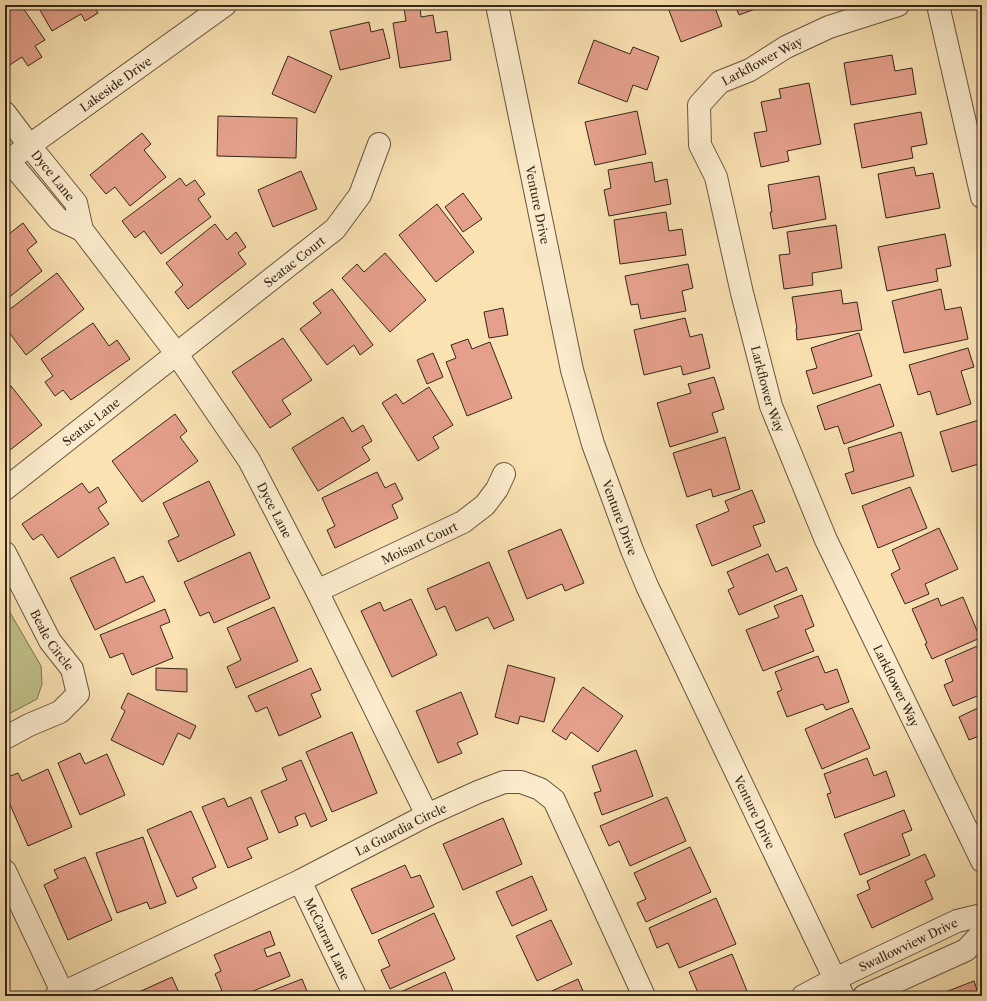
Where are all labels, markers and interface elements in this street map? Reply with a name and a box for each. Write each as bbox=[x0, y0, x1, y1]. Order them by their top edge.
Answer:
street label: Larkflower Way bbox=[719, 33, 805, 89]
street label: Lakeside Drive bbox=[77, 53, 154, 114]
street label: Dyce Lane bbox=[29, 147, 79, 204]
street label: Venture Drive bbox=[523, 163, 553, 246]
street label: Seatac Court bbox=[260, 232, 328, 290]
street label: Larkflower Way bbox=[748, 344, 788, 434]
street label: Seatac Lane bbox=[59, 394, 123, 449]
street label: Venture Drive bbox=[599, 477, 641, 558]
street label: Dyce Lane bbox=[254, 480, 296, 541]
street label: Moisant Court bbox=[379, 518, 460, 567]
street label: Beale Circle bbox=[28, 607, 78, 673]
street label: Larkflower Way bbox=[870, 642, 923, 729]
street label: Venture Drive bbox=[731, 772, 779, 851]
street label: La Guardia Circle bbox=[352, 800, 449, 859]
street label: McCarran Lane bbox=[302, 895, 354, 983]
street label: Swallowview Drive bbox=[856, 914, 960, 974]

